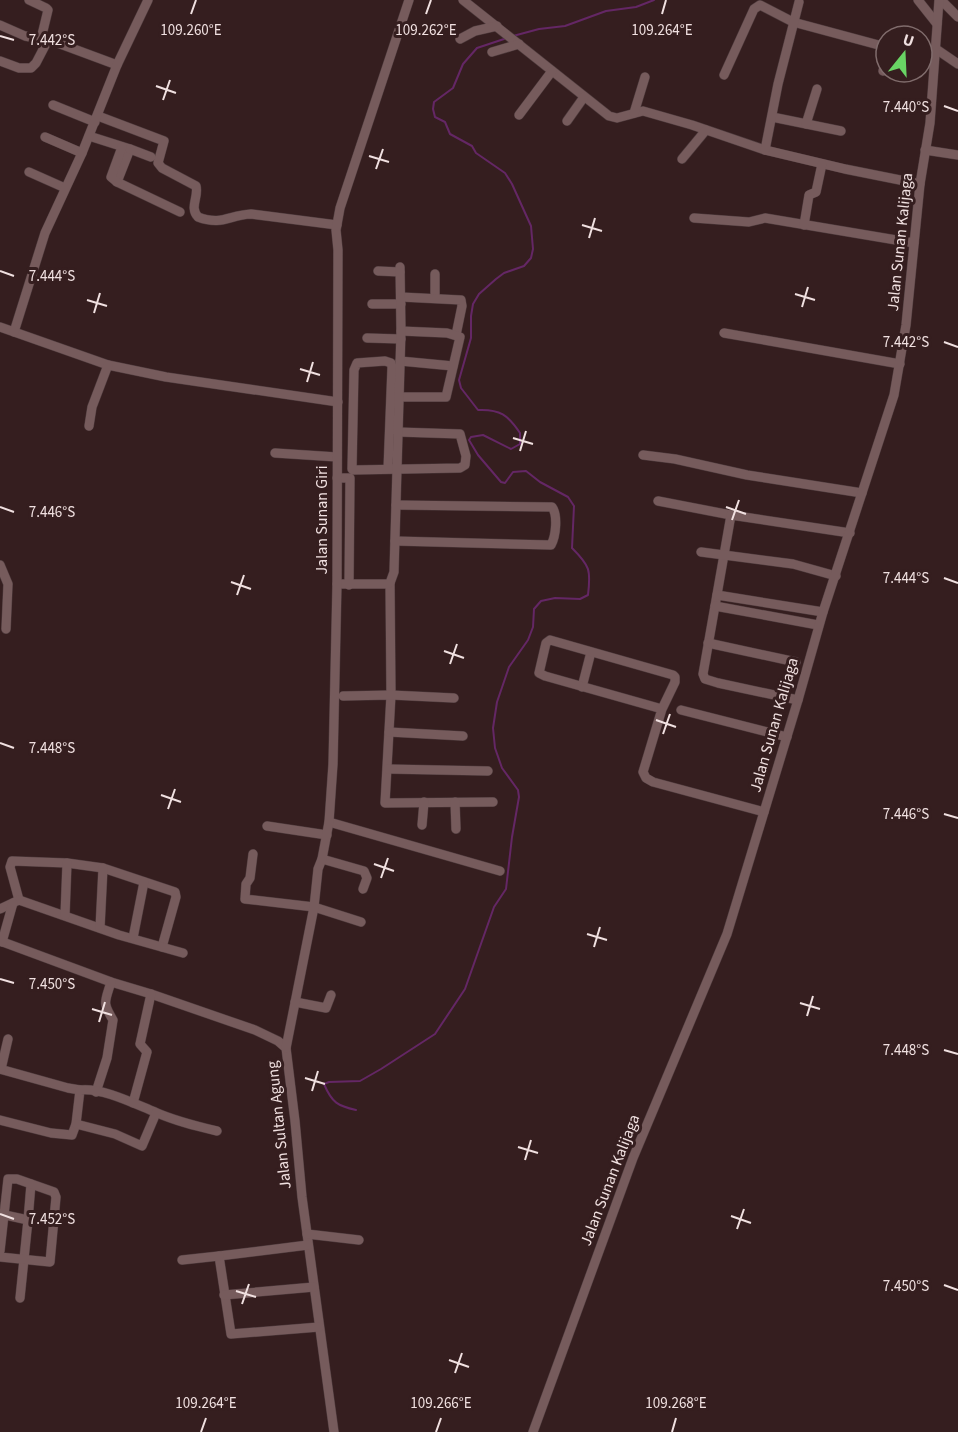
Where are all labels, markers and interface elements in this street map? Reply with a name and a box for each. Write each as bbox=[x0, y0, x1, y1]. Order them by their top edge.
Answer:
text: 109.260°E bbox=[160, 20, 222, 41]
text: 109.262°E bbox=[395, 20, 457, 41]
text: 109.264°E bbox=[631, 20, 693, 41]
north arrow bbox=[874, 24, 934, 84]
text: U bbox=[900, 29, 917, 53]
text: 7.442°S bbox=[29, 30, 75, 51]
text: 7.440°S bbox=[883, 97, 929, 118]
street label: Jalan Sunan Kalijaga bbox=[882, 172, 918, 312]
text: 7.444°S bbox=[29, 266, 75, 287]
text: 7.442°S bbox=[883, 332, 929, 353]
street label: Jalan Sunan Giri bbox=[311, 465, 333, 575]
text: 7.446°S bbox=[29, 502, 75, 523]
text: 7.444°S bbox=[883, 568, 929, 589]
street label: Jalan Sunan Kalijaga bbox=[744, 655, 804, 795]
text: 7.448°S bbox=[29, 738, 75, 759]
text: 7.446°S bbox=[883, 804, 929, 825]
text: 7.450°S bbox=[29, 974, 75, 995]
text: 7.448°S bbox=[883, 1040, 929, 1061]
street label: Jalan Sultan Agung bbox=[261, 1060, 297, 1190]
street label: Jalan Sunan Kalijaga bbox=[575, 1111, 645, 1249]
text: 7.452°S bbox=[29, 1209, 75, 1230]
text: 7.450°S bbox=[883, 1276, 929, 1297]
text: 109.264°E bbox=[175, 1393, 237, 1414]
text: 109.266°E bbox=[410, 1393, 472, 1414]
text: 109.268°E bbox=[645, 1393, 707, 1414]

